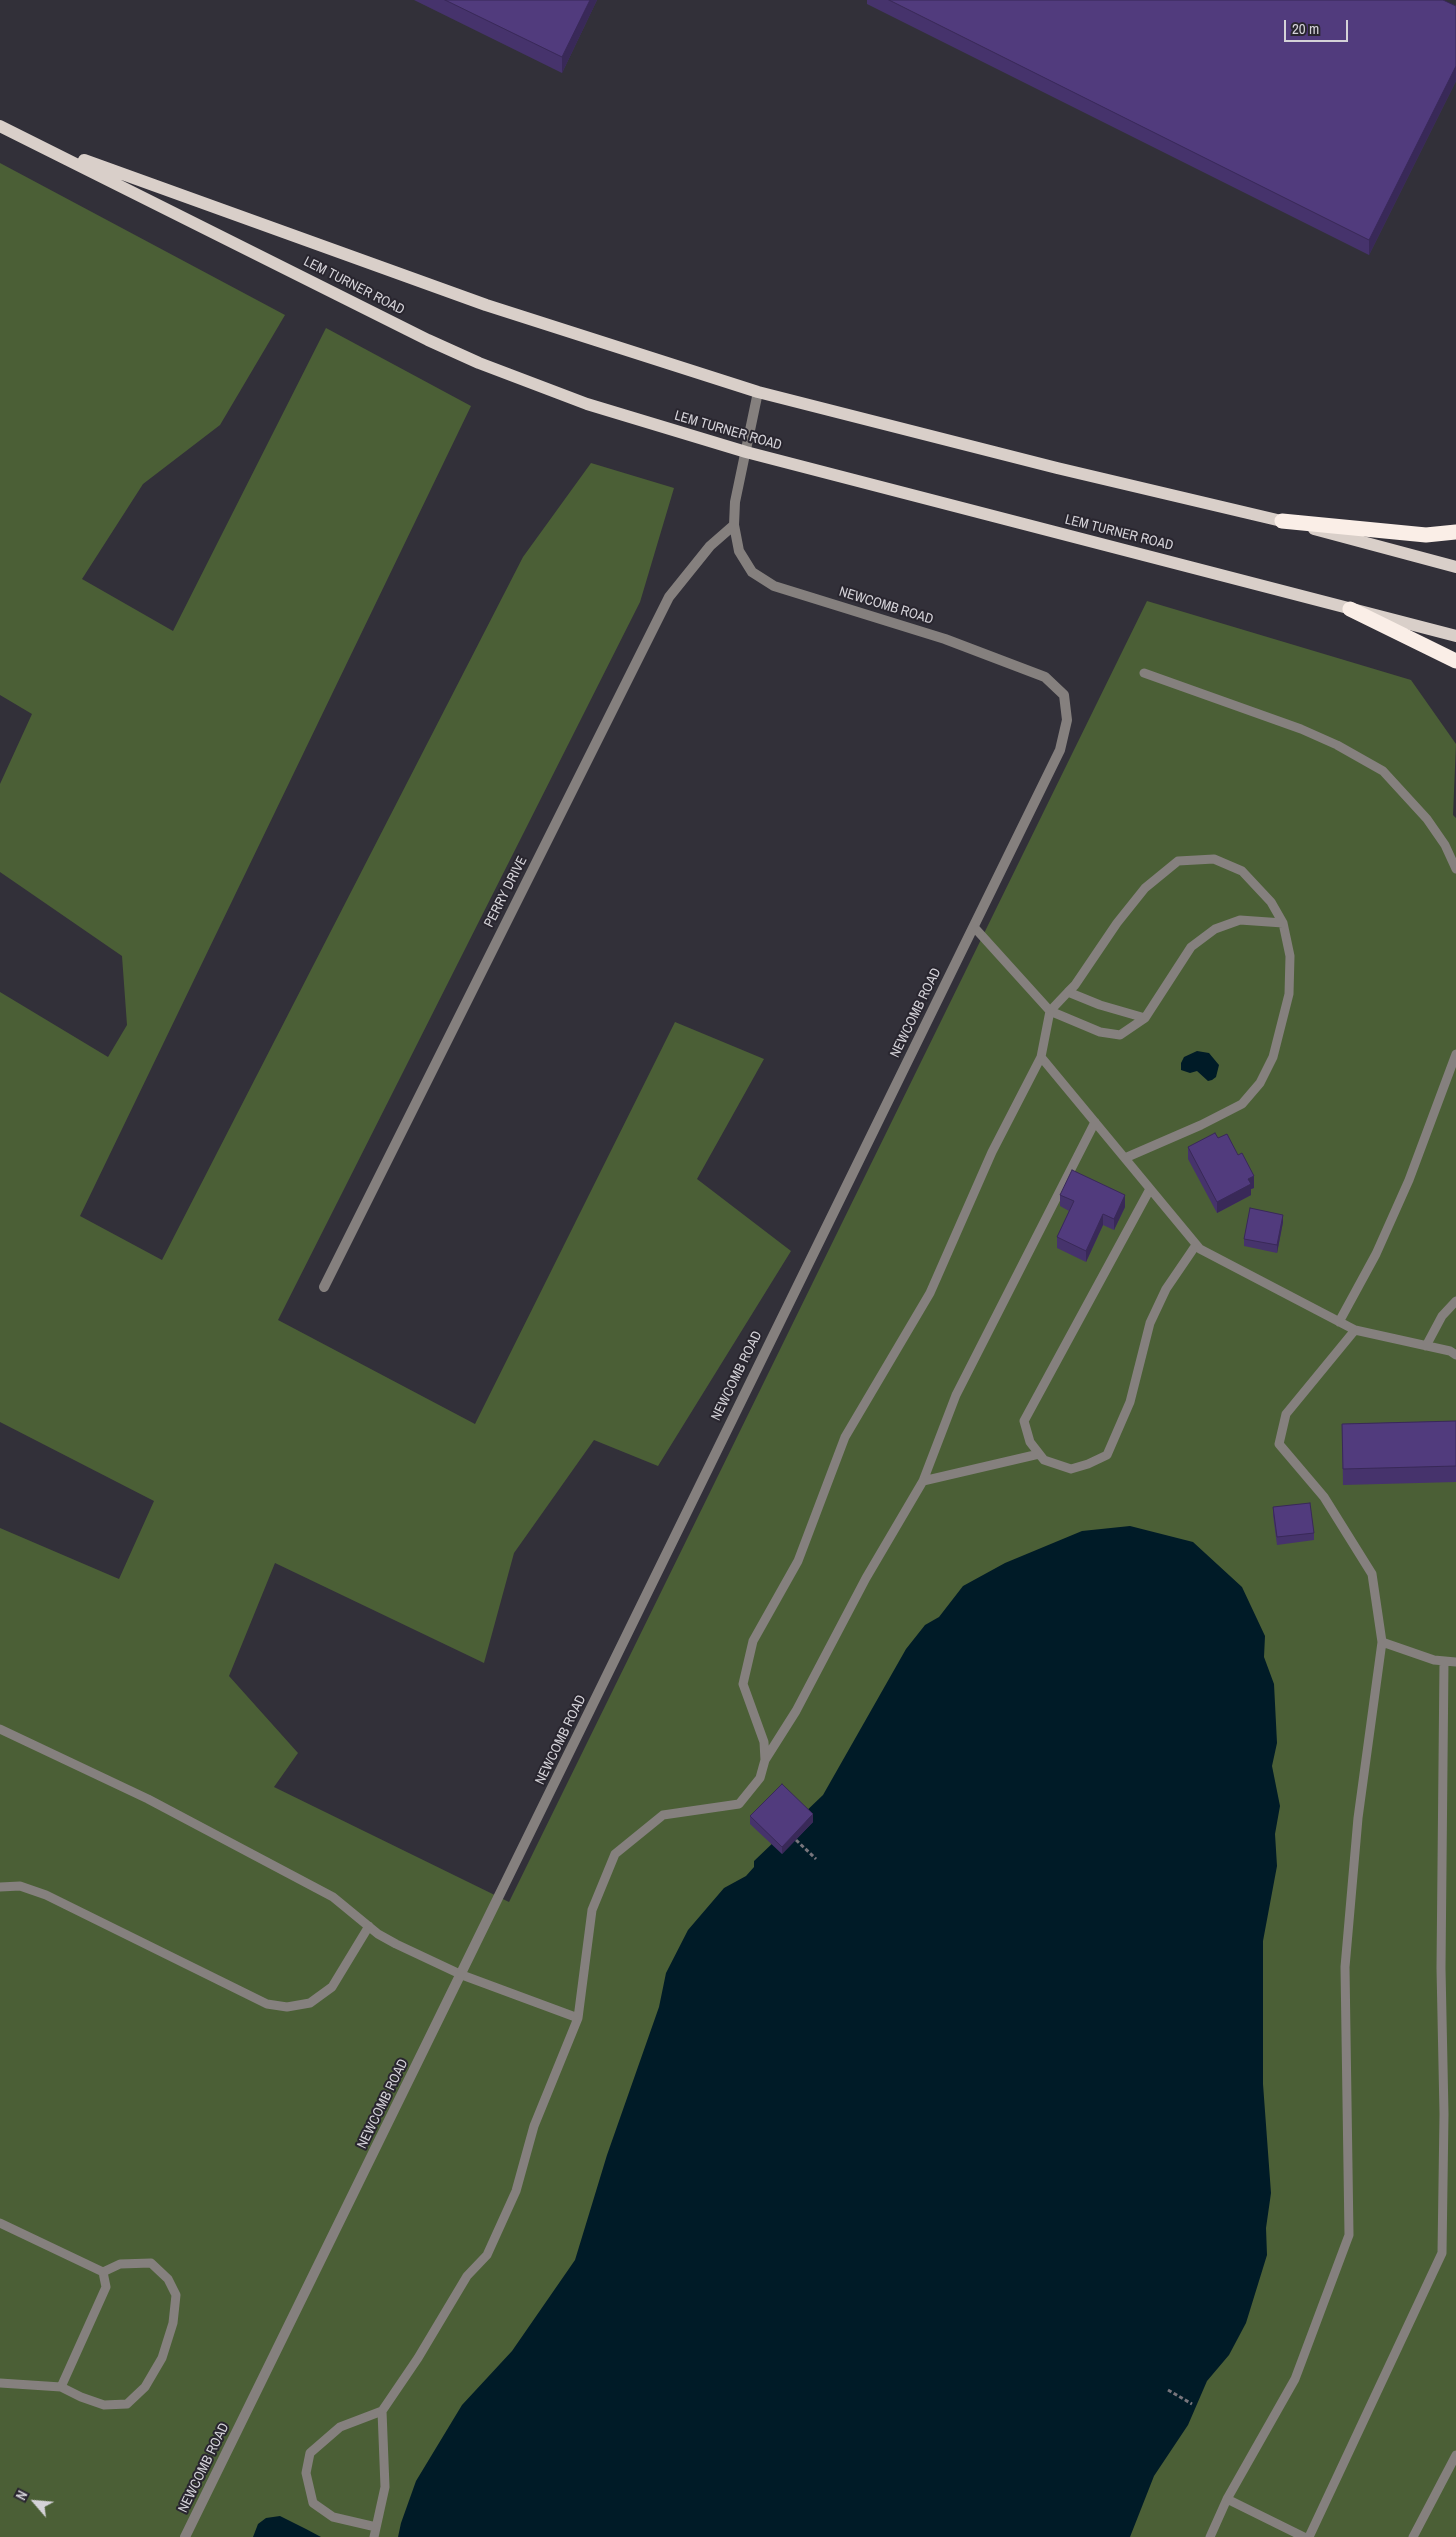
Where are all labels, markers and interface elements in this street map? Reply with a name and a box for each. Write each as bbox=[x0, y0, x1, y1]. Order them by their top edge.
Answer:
scale bar bbox=[1286, 10, 1350, 42]
text: 20 m bbox=[1292, 18, 1319, 39]
street label: LEM TURNER ROAD bbox=[301, 253, 407, 319]
street label: LEM TURNER ROAD bbox=[672, 408, 784, 454]
street label: LEM TURNER ROAD bbox=[1063, 511, 1175, 555]
street label: NEWCOMB ROAD bbox=[837, 584, 935, 628]
street label: PERRY DRIVE bbox=[481, 854, 531, 930]
street label: NEWCOMB ROAD bbox=[887, 965, 945, 1061]
street label: NEWCOMB ROAD bbox=[708, 1328, 766, 1424]
street label: NEWCOMB ROAD bbox=[532, 1692, 590, 1788]
street label: NEWCOMB ROAD bbox=[354, 2056, 412, 2152]
street label: NEWCOMB ROAD bbox=[175, 2420, 233, 2516]
north arrow bbox=[10, 2477, 60, 2527]
text: N bbox=[12, 2487, 32, 2503]

